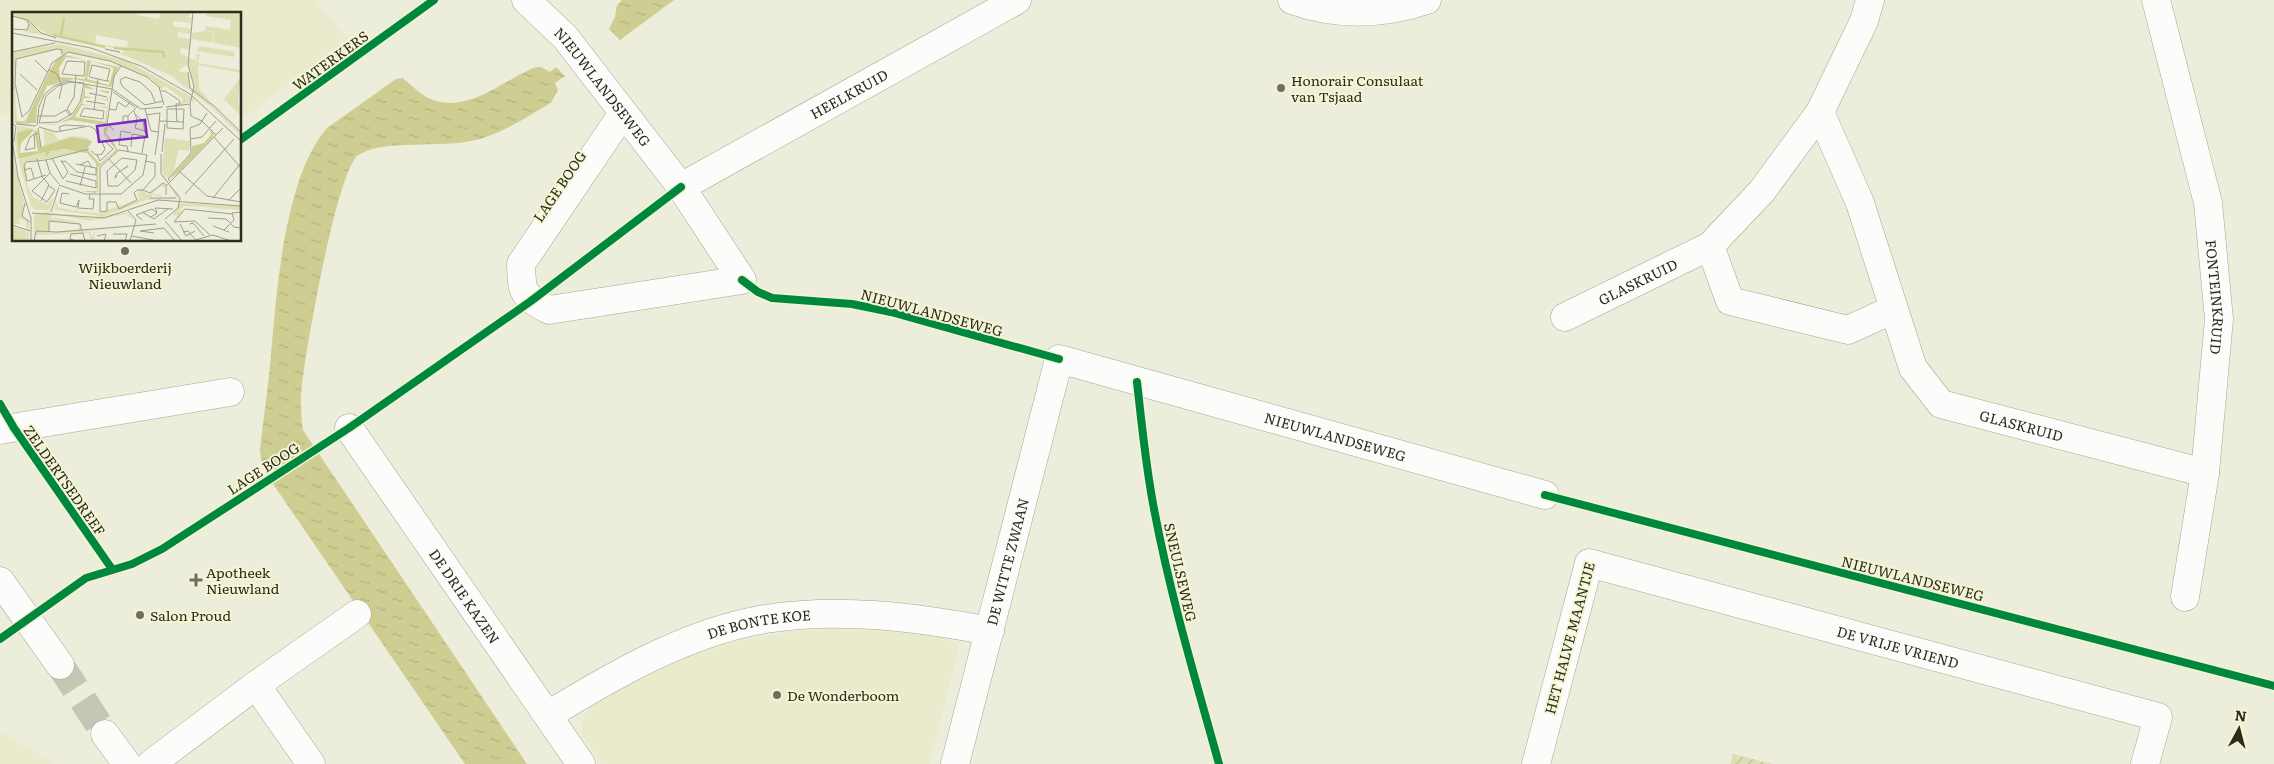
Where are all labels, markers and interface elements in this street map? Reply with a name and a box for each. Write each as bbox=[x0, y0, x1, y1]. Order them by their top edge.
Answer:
inset map bbox=[12, 12, 241, 241]
street label: NIEUWLANDSEWEG bbox=[550, 22, 656, 151]
street label: WATERKERS bbox=[288, 25, 372, 95]
street label: HEELKRUID bbox=[806, 64, 892, 123]
place label: Honorair Consulaat van Tsjaad bbox=[1291, 70, 1424, 106]
marker: Honorair Consulaat van Tsjaad bbox=[1275, 82, 1287, 94]
street label: LAGE BOOG bbox=[528, 146, 591, 226]
street label: FONTEINKRUID bbox=[2202, 239, 2229, 356]
marker: Wijkboerderij Nieuwland bbox=[119, 245, 131, 257]
street label: GLASKRUID bbox=[1595, 253, 1681, 309]
place label: Wijkboerderij Nieuwland bbox=[78, 257, 172, 293]
street label: NIEUWLANDSEWEG bbox=[859, 283, 1006, 341]
street label: GLASKRUID bbox=[1977, 405, 2066, 446]
street label: NIEUWLANDSEWEG bbox=[1262, 407, 1409, 466]
street label: ZELDERTSEDREEF bbox=[19, 421, 111, 539]
street label: LAGE BOOG bbox=[223, 437, 303, 499]
street label: DE WITTE ZWAAN bbox=[981, 496, 1033, 628]
street label: SNEULSEWEG bbox=[1160, 521, 1202, 624]
street label: DE DRIE KAZEN bbox=[425, 544, 505, 647]
street label: NIEUWLANDSEWEG bbox=[1840, 551, 1987, 606]
street label: HET HALVE MAANTJE bbox=[1539, 560, 1599, 716]
place label: Apotheek Nieuwland bbox=[206, 562, 280, 598]
marker: Apotheek Nieuwland bbox=[190, 574, 202, 586]
street label: DE BONTE KOE bbox=[704, 604, 812, 643]
place label: Salon Proud bbox=[150, 605, 231, 625]
marker: Salon Proud bbox=[134, 609, 146, 621]
street label: DE VRIJE VRIEND bbox=[1835, 621, 1962, 673]
place label: De Wonderboom bbox=[787, 685, 900, 705]
marker: De Wonderboom bbox=[771, 689, 783, 701]
north arrow bbox=[2214, 704, 2264, 754]
text: N bbox=[2234, 704, 2248, 726]

